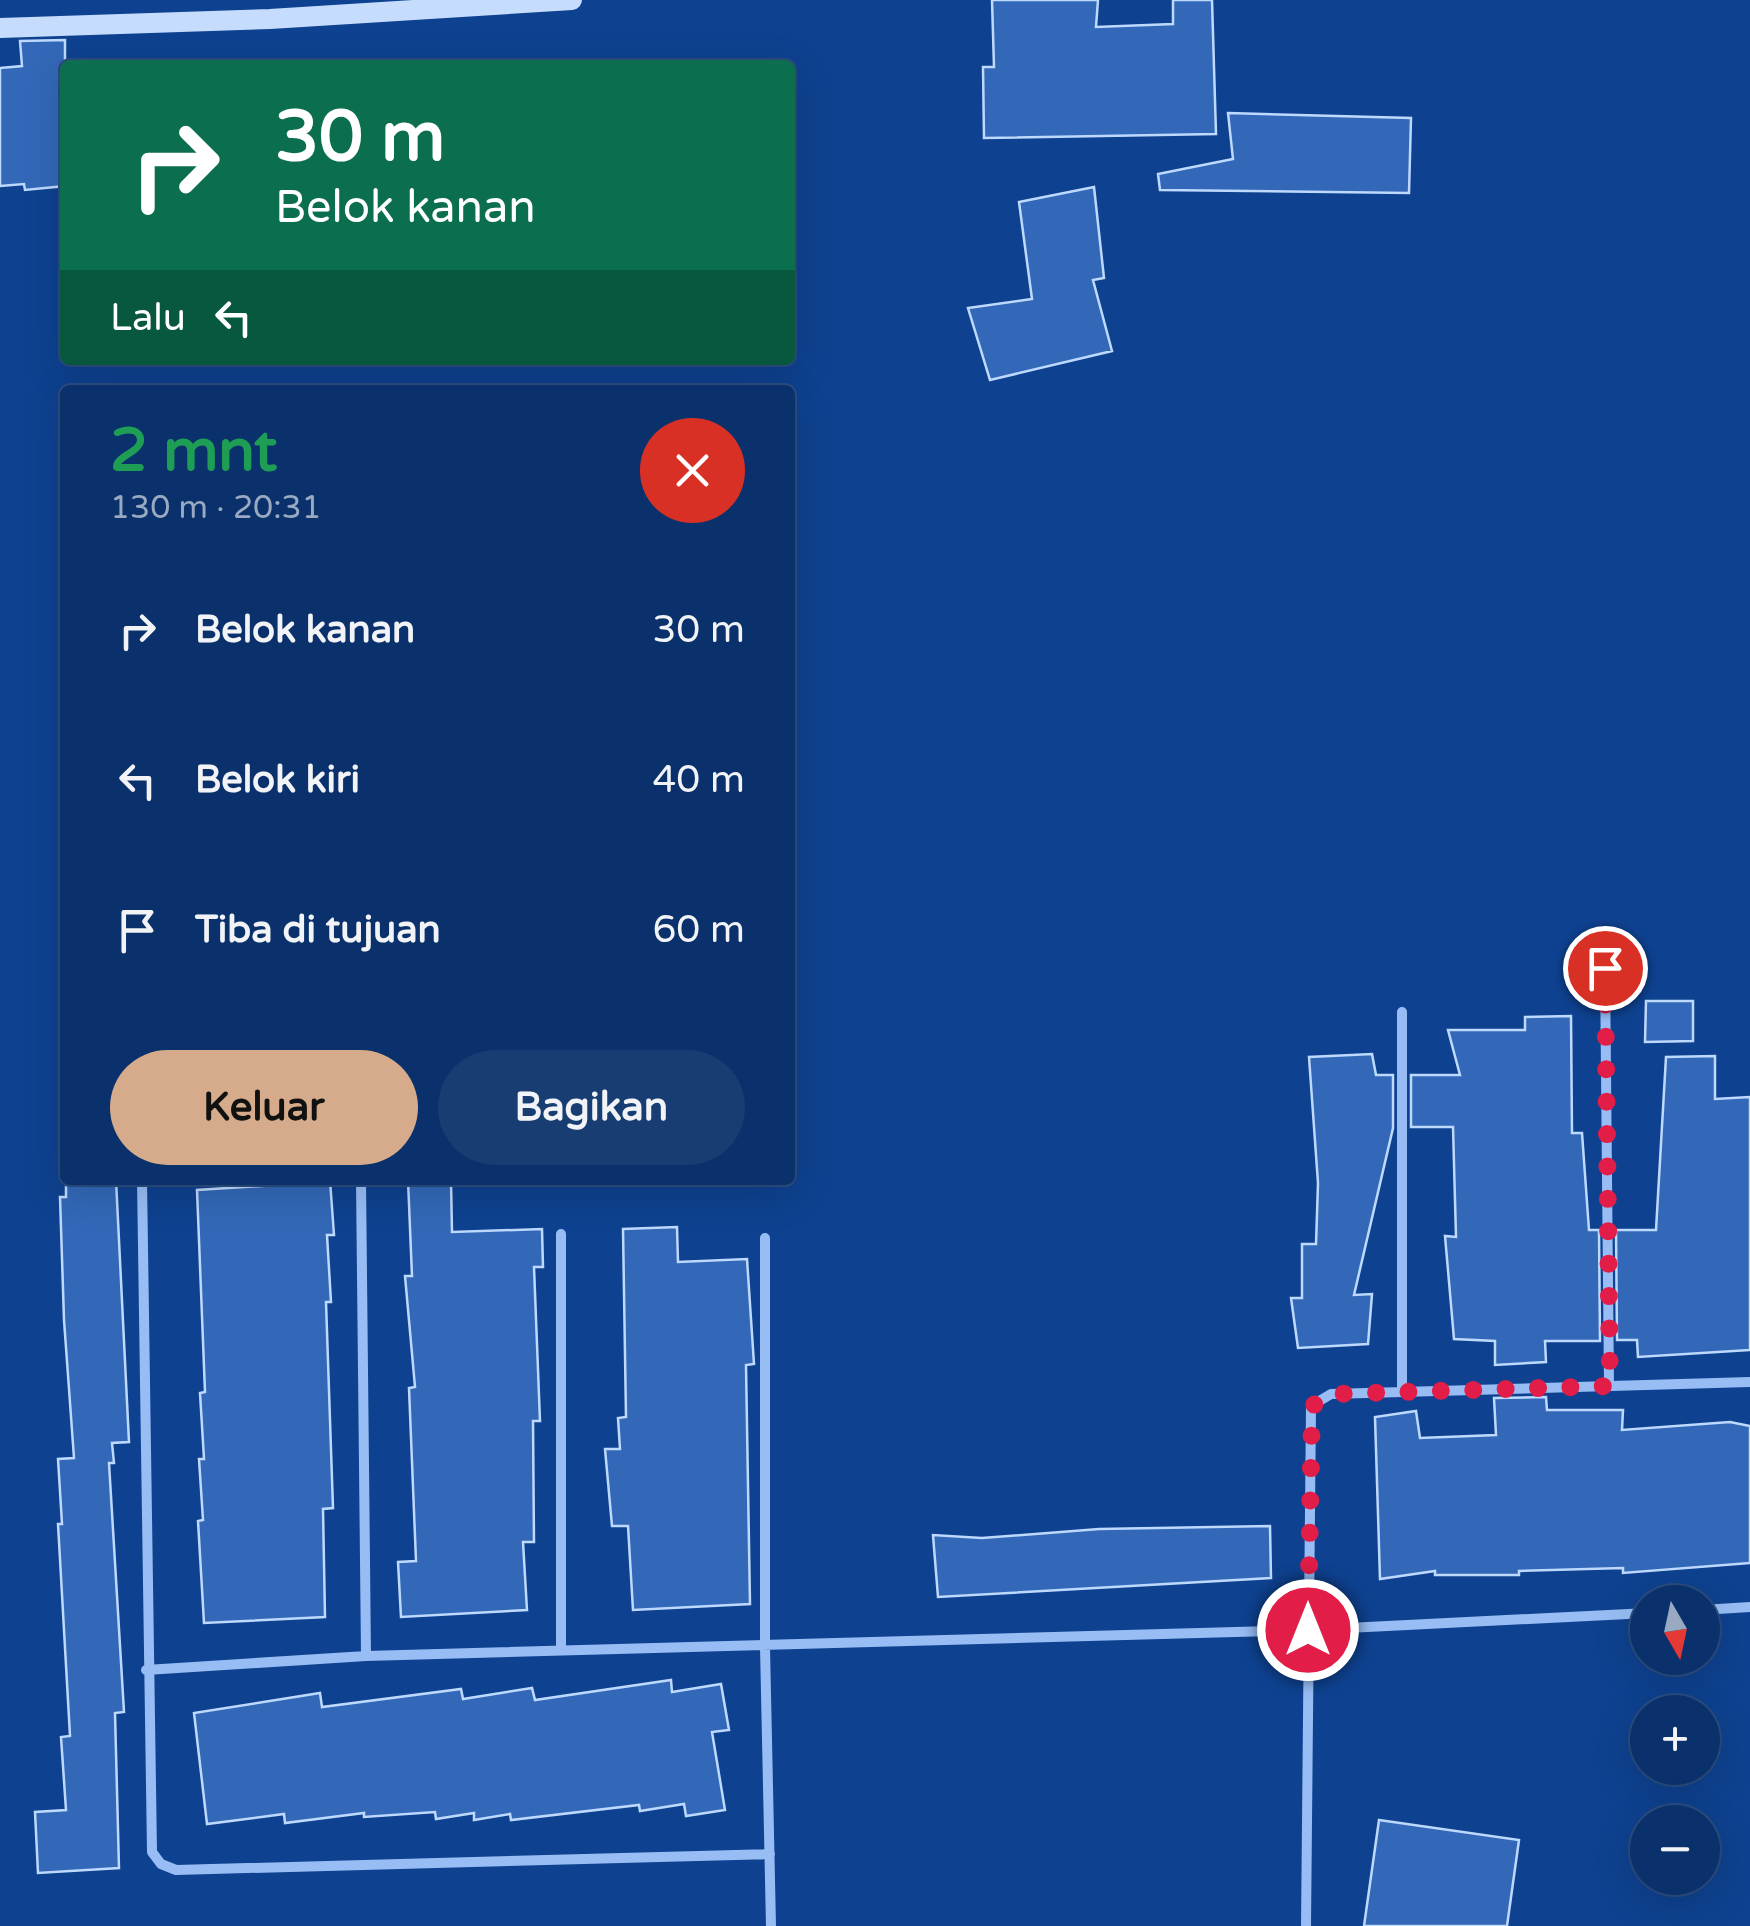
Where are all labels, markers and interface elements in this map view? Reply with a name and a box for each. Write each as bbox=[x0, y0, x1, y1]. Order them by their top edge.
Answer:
text: 30 m bbox=[275, 96, 445, 180]
icon: right bbox=[110, 100, 240, 230]
text: Belok kanan bbox=[275, 181, 536, 235]
icon: left bbox=[206, 290, 261, 345]
text: Lalu bbox=[110, 295, 186, 341]
text: 2 mnt bbox=[110, 415, 277, 487]
button: close bbox=[640, 418, 745, 523]
text: 130 m · 20:31 bbox=[110, 489, 322, 527]
icon: right bbox=[110, 603, 165, 658]
text: Belok kanan bbox=[195, 607, 415, 653]
text: 30 m bbox=[653, 607, 745, 653]
icon: left bbox=[110, 753, 165, 808]
text: Belok kiri bbox=[195, 757, 360, 803]
text: 40 m bbox=[653, 757, 745, 803]
icon: arrive bbox=[110, 903, 165, 958]
text: Tiba di tujuan bbox=[195, 907, 441, 953]
text: 60 m bbox=[653, 907, 745, 953]
pin bbox=[1563, 926, 1648, 1011]
icon: arrive bbox=[1578, 941, 1633, 996]
button: Keluar bbox=[110, 1050, 418, 1165]
button: Bagikan bbox=[438, 1050, 745, 1165]
position arrow bbox=[1256, 1578, 1360, 1682]
north arrow bbox=[1630, 1585, 1720, 1675]
map controls bbox=[1630, 1585, 1720, 1895]
button: + bbox=[1630, 1695, 1720, 1785]
button: − bbox=[1630, 1805, 1720, 1895]

